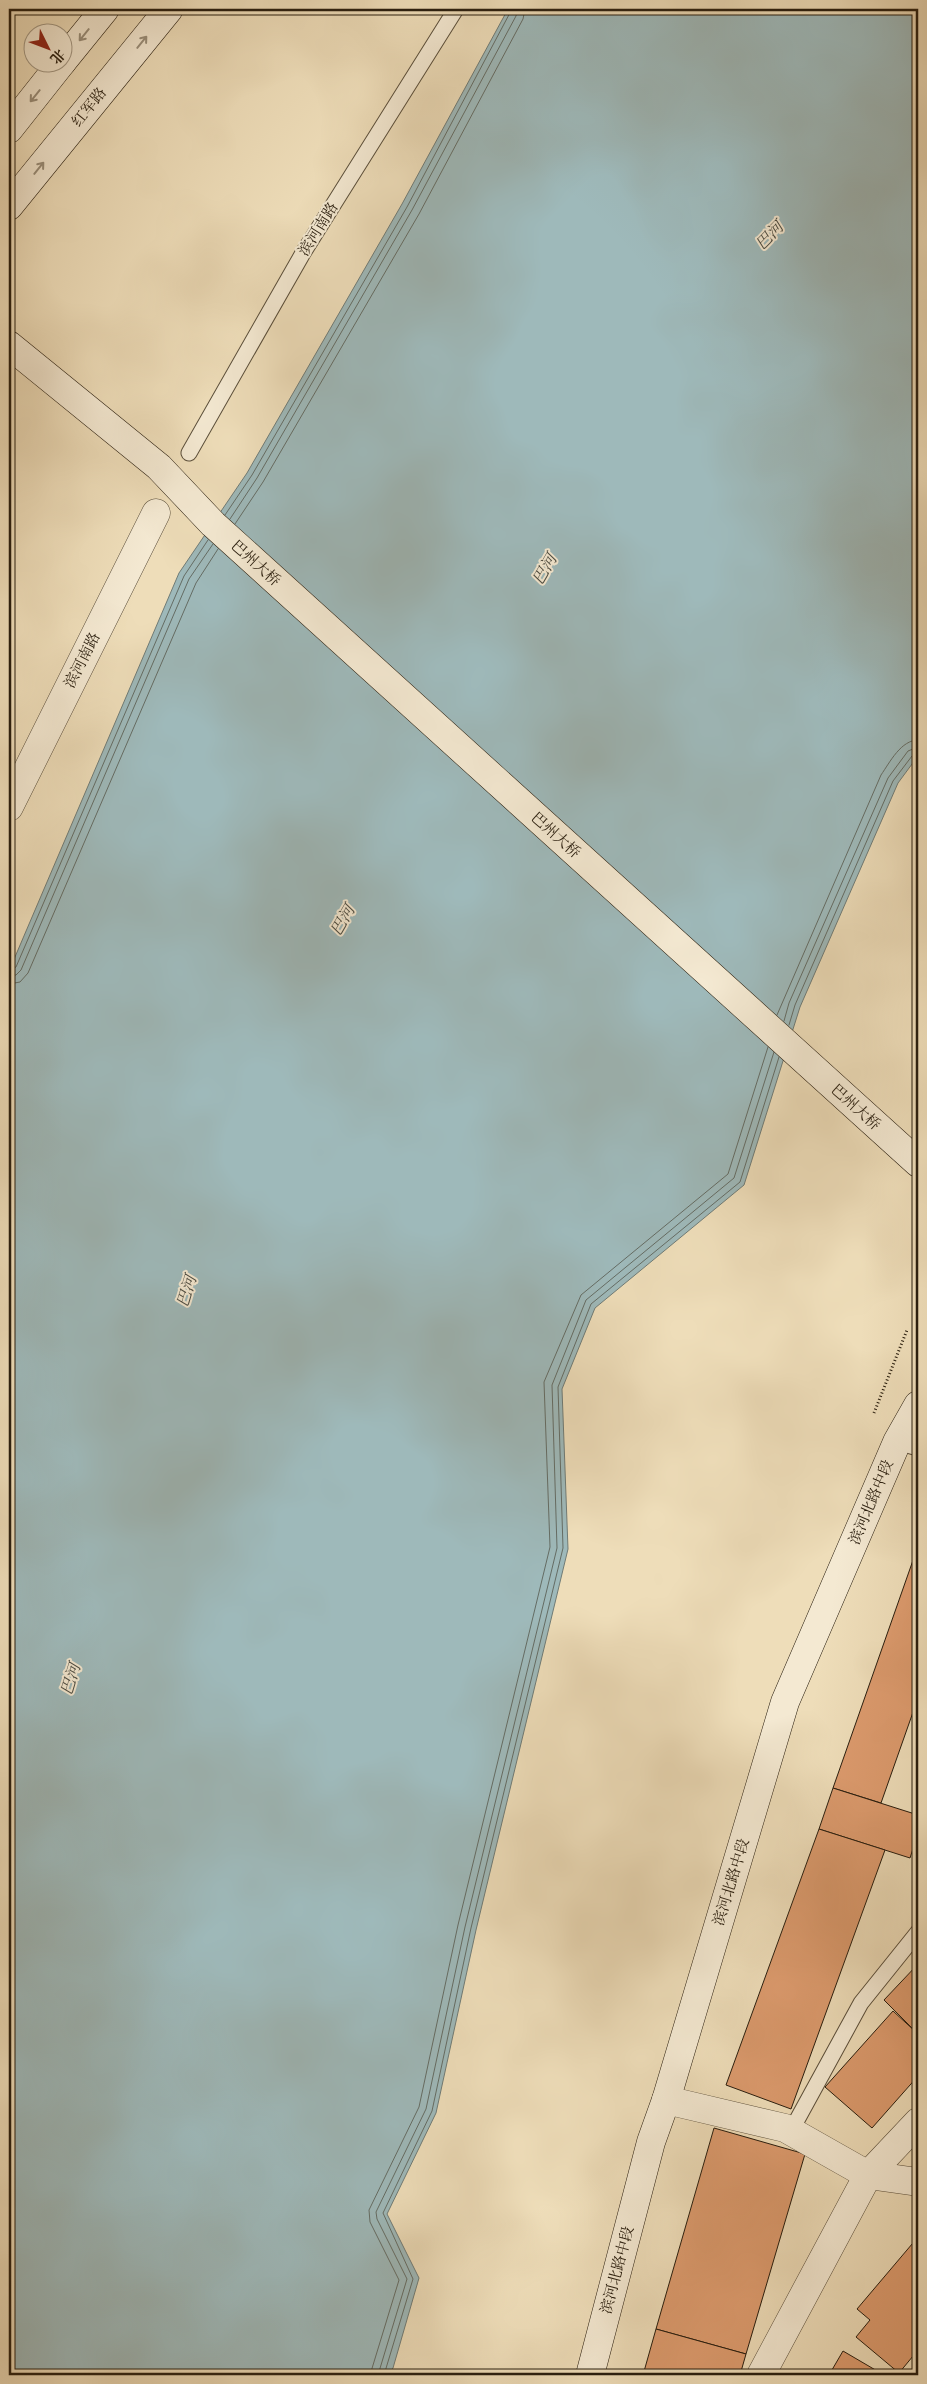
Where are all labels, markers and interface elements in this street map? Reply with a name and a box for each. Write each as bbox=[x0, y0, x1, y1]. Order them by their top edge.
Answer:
north arrow bbox=[22, 22, 72, 72]
one-way arrow bbox=[78, 28, 89, 41]
one-way arrow bbox=[136, 36, 147, 49]
text: 北 bbox=[46, 45, 68, 67]
street label: 红军路 bbox=[68, 84, 110, 130]
one-way arrow bbox=[30, 89, 41, 102]
one-way arrow bbox=[34, 162, 45, 175]
street label: 滨河南路 bbox=[294, 199, 342, 259]
water label: 巴河 bbox=[751, 215, 789, 253]
street label: 巴州大桥 bbox=[228, 536, 284, 590]
water label: 巴河 bbox=[528, 548, 562, 588]
street label: 滨河南路 bbox=[60, 629, 104, 691]
street label: 巴州大桥 bbox=[528, 808, 584, 862]
water label: 巴河 bbox=[326, 899, 360, 939]
street label: 巴州大桥 bbox=[828, 1080, 884, 1134]
water label: 巴河 bbox=[173, 1270, 201, 1309]
street label: 滨河北路中段 bbox=[845, 1457, 897, 1547]
water label: 巴河 bbox=[57, 1658, 85, 1697]
street label: 滨河北路中段 bbox=[709, 1836, 753, 1928]
street label: 滨河北路中段 bbox=[597, 2224, 637, 2316]

